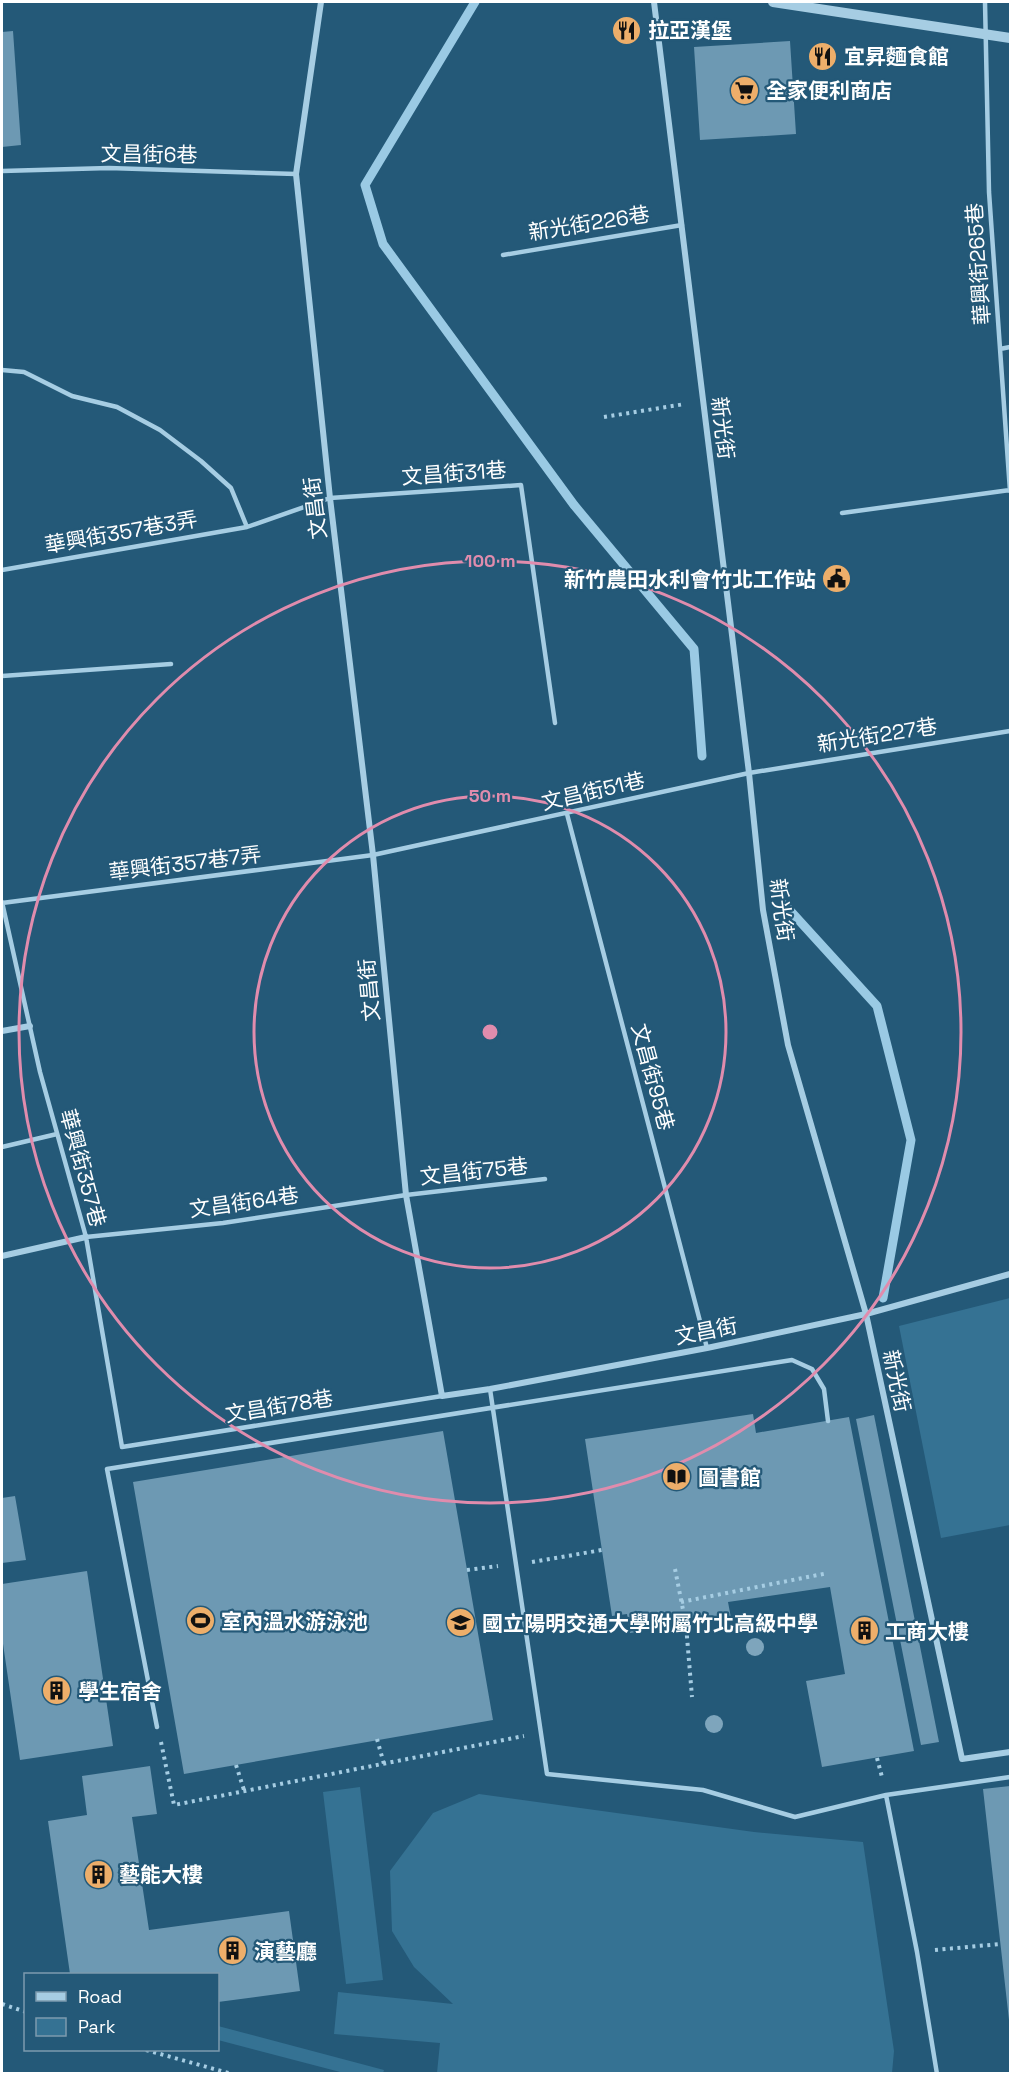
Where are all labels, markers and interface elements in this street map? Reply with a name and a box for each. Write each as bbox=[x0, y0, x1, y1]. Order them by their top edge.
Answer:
restaurant icon: 拉亞漢堡 bbox=[611, 14, 643, 46]
place label: 拉亞漢堡 bbox=[648, 17, 732, 44]
restaurant icon: 宜昇麵食館 bbox=[807, 40, 839, 72]
place label: 宜昇麵食館 bbox=[844, 43, 949, 70]
supermarket icon: 全家便利商店 bbox=[729, 74, 761, 106]
place label: 全家便利商店 bbox=[766, 77, 892, 104]
street label: 文昌街6巷 bbox=[100, 140, 198, 168]
street label: 新光街226巷 bbox=[527, 200, 651, 246]
street label: 華興街265巷 bbox=[960, 202, 996, 326]
street label: 新光街 bbox=[706, 395, 740, 461]
street label: 文昌街31巷 bbox=[401, 456, 507, 490]
street label: 文昌街 bbox=[298, 475, 332, 541]
street label: 華興街357巷3弄 bbox=[43, 505, 199, 559]
text: 100 m bbox=[464, 549, 516, 572]
public building icon: 新竹農田水利會竹北工作站 bbox=[821, 563, 853, 595]
place label: 新竹農田水利會竹北工作站 bbox=[564, 566, 816, 593]
street label: 新光街227巷 bbox=[815, 712, 939, 758]
street label: 文昌街51巷 bbox=[539, 766, 647, 816]
text: 50 m bbox=[469, 784, 511, 807]
street label: 華興街357巷7弄 bbox=[107, 840, 263, 886]
street label: 新光街 bbox=[764, 877, 800, 943]
street label: 文昌街 bbox=[353, 957, 385, 1023]
street label: 文昌街95巷 bbox=[626, 1021, 680, 1133]
centre of rings bbox=[480, 1022, 500, 1042]
street label: 華興街357巷 bbox=[54, 1106, 112, 1230]
street label: 文昌街75巷 bbox=[419, 1152, 529, 1190]
street label: 文昌街64巷 bbox=[188, 1181, 300, 1223]
street label: 文昌街 bbox=[673, 1312, 739, 1350]
street label: 新光街 bbox=[877, 1347, 917, 1415]
street label: 文昌街78巷 bbox=[223, 1384, 335, 1428]
library icon: 圖書館 bbox=[661, 1461, 693, 1493]
place label: 圖書館 bbox=[698, 1464, 761, 1491]
sports icon: 室內溫水游泳池 bbox=[184, 1605, 216, 1637]
school or university icon: 國立陽明交通大學附屬竹北高級中學 bbox=[445, 1607, 477, 1639]
place label: 室內溫水游泳池 bbox=[221, 1608, 368, 1635]
place label: 國立陽明交通大學附屬竹北高級中學 bbox=[482, 1610, 818, 1637]
building icon: 工商大樓 bbox=[848, 1615, 880, 1647]
place label: 工商大樓 bbox=[885, 1618, 969, 1645]
building icon: 學生宿舍 bbox=[41, 1675, 73, 1707]
place label: 學生宿舍 bbox=[78, 1678, 162, 1705]
building icon: 藝能大樓 bbox=[82, 1858, 114, 1890]
place label: 藝能大樓 bbox=[119, 1861, 203, 1888]
building icon: 演藝廳 bbox=[217, 1935, 249, 1967]
place label: 演藝廳 bbox=[254, 1938, 317, 1965]
legend bbox=[24, 1973, 219, 2051]
text: Road bbox=[78, 1985, 122, 2008]
text: Park bbox=[78, 2015, 116, 2038]

